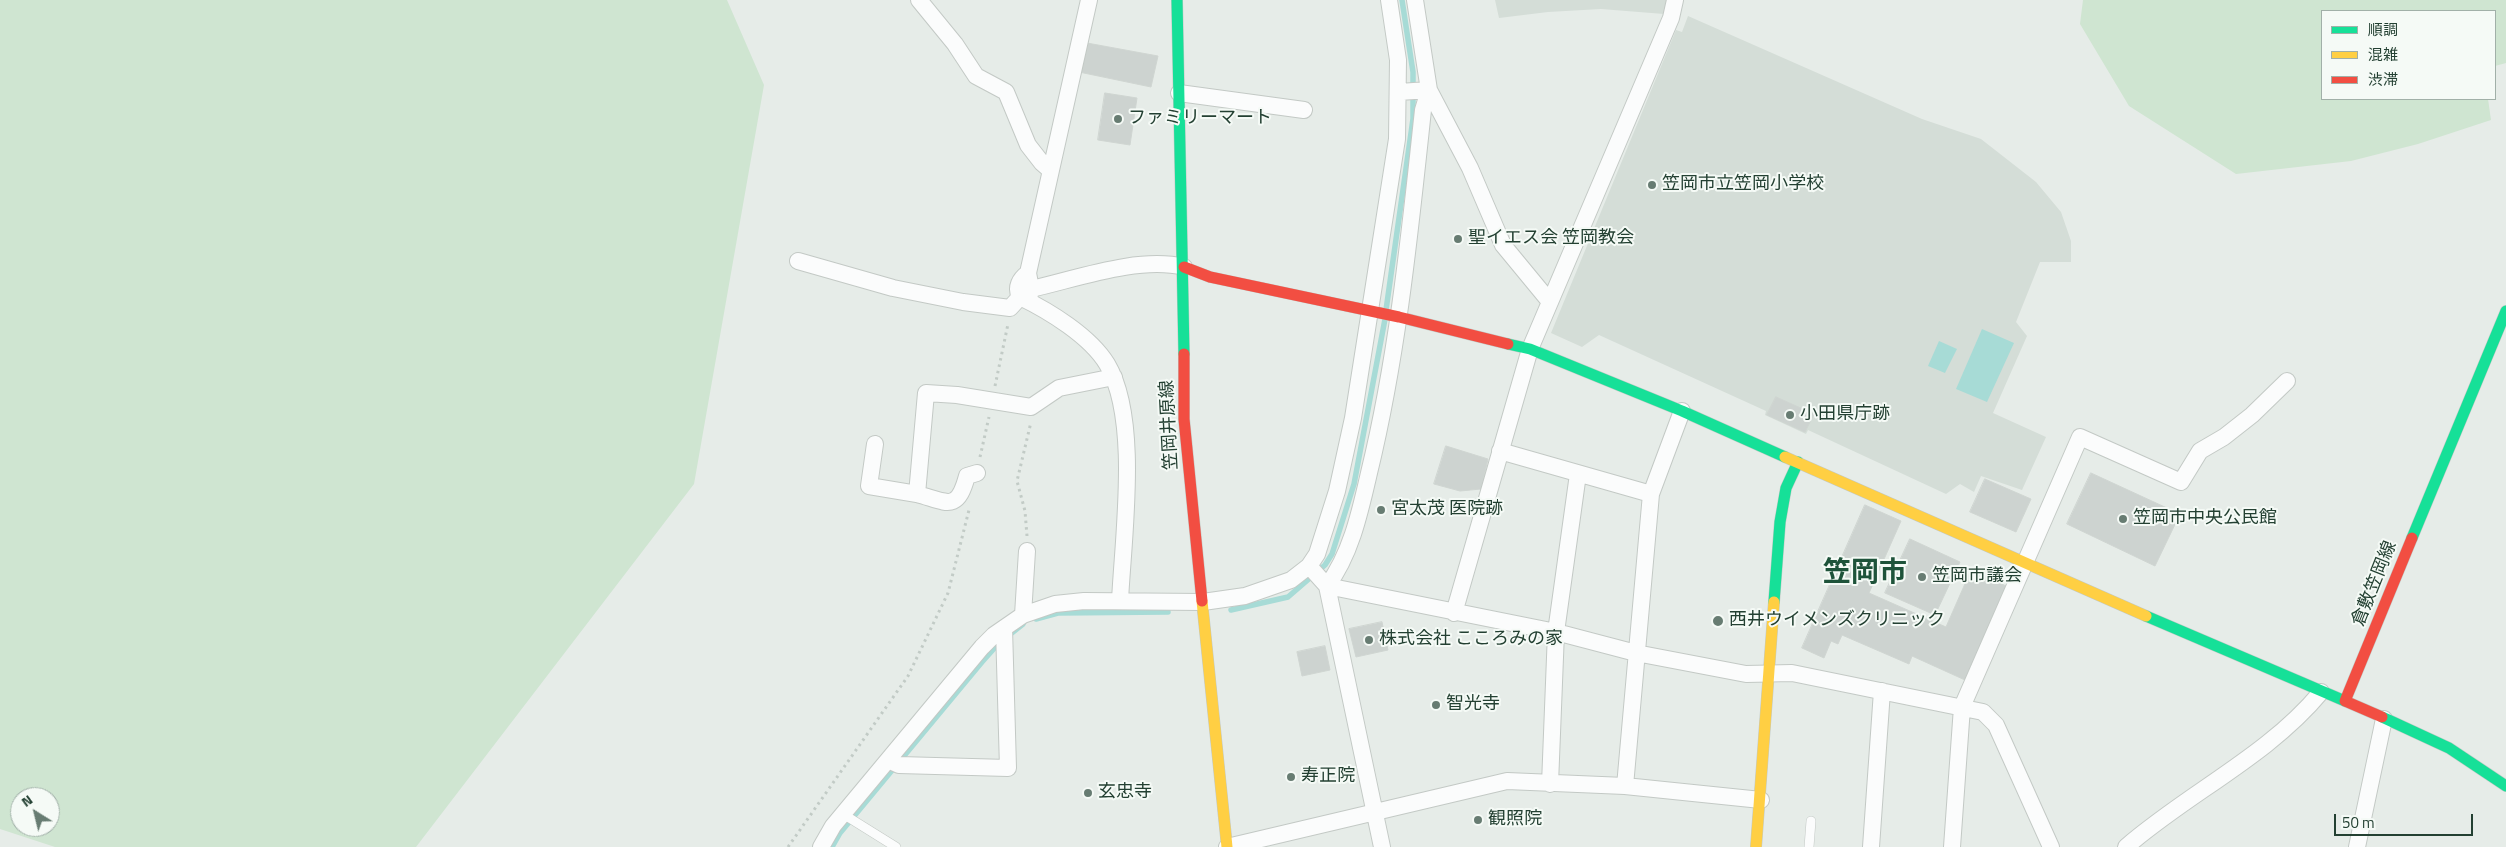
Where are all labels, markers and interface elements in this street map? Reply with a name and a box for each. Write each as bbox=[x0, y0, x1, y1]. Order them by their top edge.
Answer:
legend bbox=[2321, 10, 2496, 100]
text: 順調 bbox=[2368, 18, 2398, 41]
text: 混雑 bbox=[2368, 43, 2398, 66]
text: 渋滞 bbox=[2368, 68, 2398, 91]
place label: ファミリーマート bbox=[1128, 108, 1272, 130]
marker: ファミリーマート bbox=[1112, 113, 1124, 125]
place label: 笠岡市立笠岡小学校 bbox=[1662, 174, 1824, 196]
marker: 笠岡市立笠岡小学校 bbox=[1646, 179, 1658, 191]
place label: 聖イエス会 笠岡教会 bbox=[1468, 228, 1634, 250]
marker: 聖イエス会 笠岡教会 bbox=[1452, 233, 1464, 245]
street label: 笠岡井原線 bbox=[1157, 379, 1183, 471]
place label: 小田県庁跡 bbox=[1800, 404, 1890, 426]
marker: 小田県庁跡 bbox=[1784, 409, 1796, 421]
place label: 宮太茂 医院跡 bbox=[1391, 499, 1503, 521]
marker: 宮太茂 医院跡 bbox=[1375, 504, 1387, 516]
place label: 笠岡市中央公民館 bbox=[2133, 508, 2277, 530]
marker: 笠岡市中央公民館 bbox=[2117, 513, 2129, 525]
street label: 倉敷笠岡線 bbox=[2348, 538, 2402, 630]
district label: 笠岡市 bbox=[1823, 557, 1907, 591]
place label: 笠岡市議会 bbox=[1932, 566, 2022, 588]
marker: 笠岡市議会 bbox=[1916, 571, 1928, 583]
place label: 西井ウイメンズクリニック bbox=[1729, 610, 1945, 632]
marker: 西井ウイメンズクリニック bbox=[1711, 614, 1725, 628]
place label: 株式会社 こころみの家 bbox=[1379, 629, 1563, 651]
marker: 株式会社 こころみの家 bbox=[1363, 634, 1375, 646]
place label: 智光寺 bbox=[1446, 694, 1500, 716]
marker: 智光寺 bbox=[1430, 699, 1442, 711]
place label: 寿正院 bbox=[1301, 766, 1355, 788]
marker: 寿正院 bbox=[1285, 771, 1297, 783]
place label: 玄忠寺 bbox=[1098, 782, 1152, 804]
north arrow bbox=[10, 787, 60, 837]
marker: 玄忠寺 bbox=[1082, 787, 1094, 799]
text: N bbox=[16, 789, 37, 812]
scale bar bbox=[2336, 804, 2475, 836]
place label: 観照院 bbox=[1488, 809, 1542, 831]
text: 50 m bbox=[2342, 811, 2375, 834]
marker: 観照院 bbox=[1472, 814, 1484, 826]

